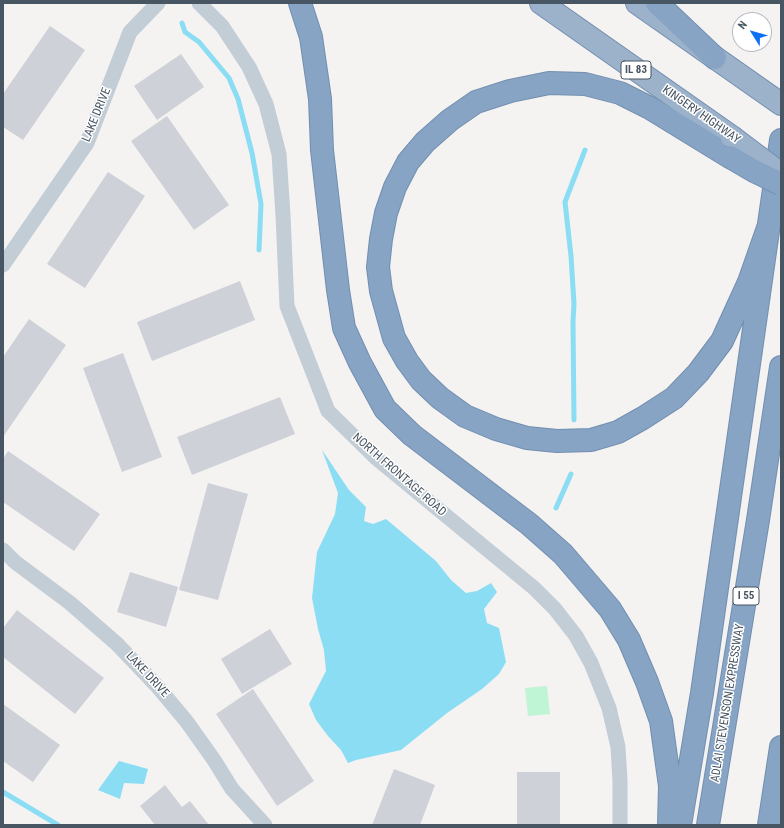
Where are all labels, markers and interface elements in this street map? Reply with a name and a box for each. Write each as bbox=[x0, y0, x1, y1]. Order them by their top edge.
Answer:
north arrow bbox=[732, 12, 772, 52]
text: N bbox=[736, 18, 750, 32]
road number: IL 83 bbox=[621, 61, 651, 79]
street label: KINGERY HIGHWAY bbox=[659, 83, 743, 147]
street label: LAKE DRIVE bbox=[80, 86, 114, 144]
street label: NORTH FRONTAGE ROAD bbox=[349, 430, 449, 520]
road number: I 55 bbox=[733, 587, 759, 605]
street label: ADLAI STEVENSON EXPRESSWAY bbox=[708, 623, 748, 783]
street label: LAKE DRIVE bbox=[122, 649, 172, 701]

